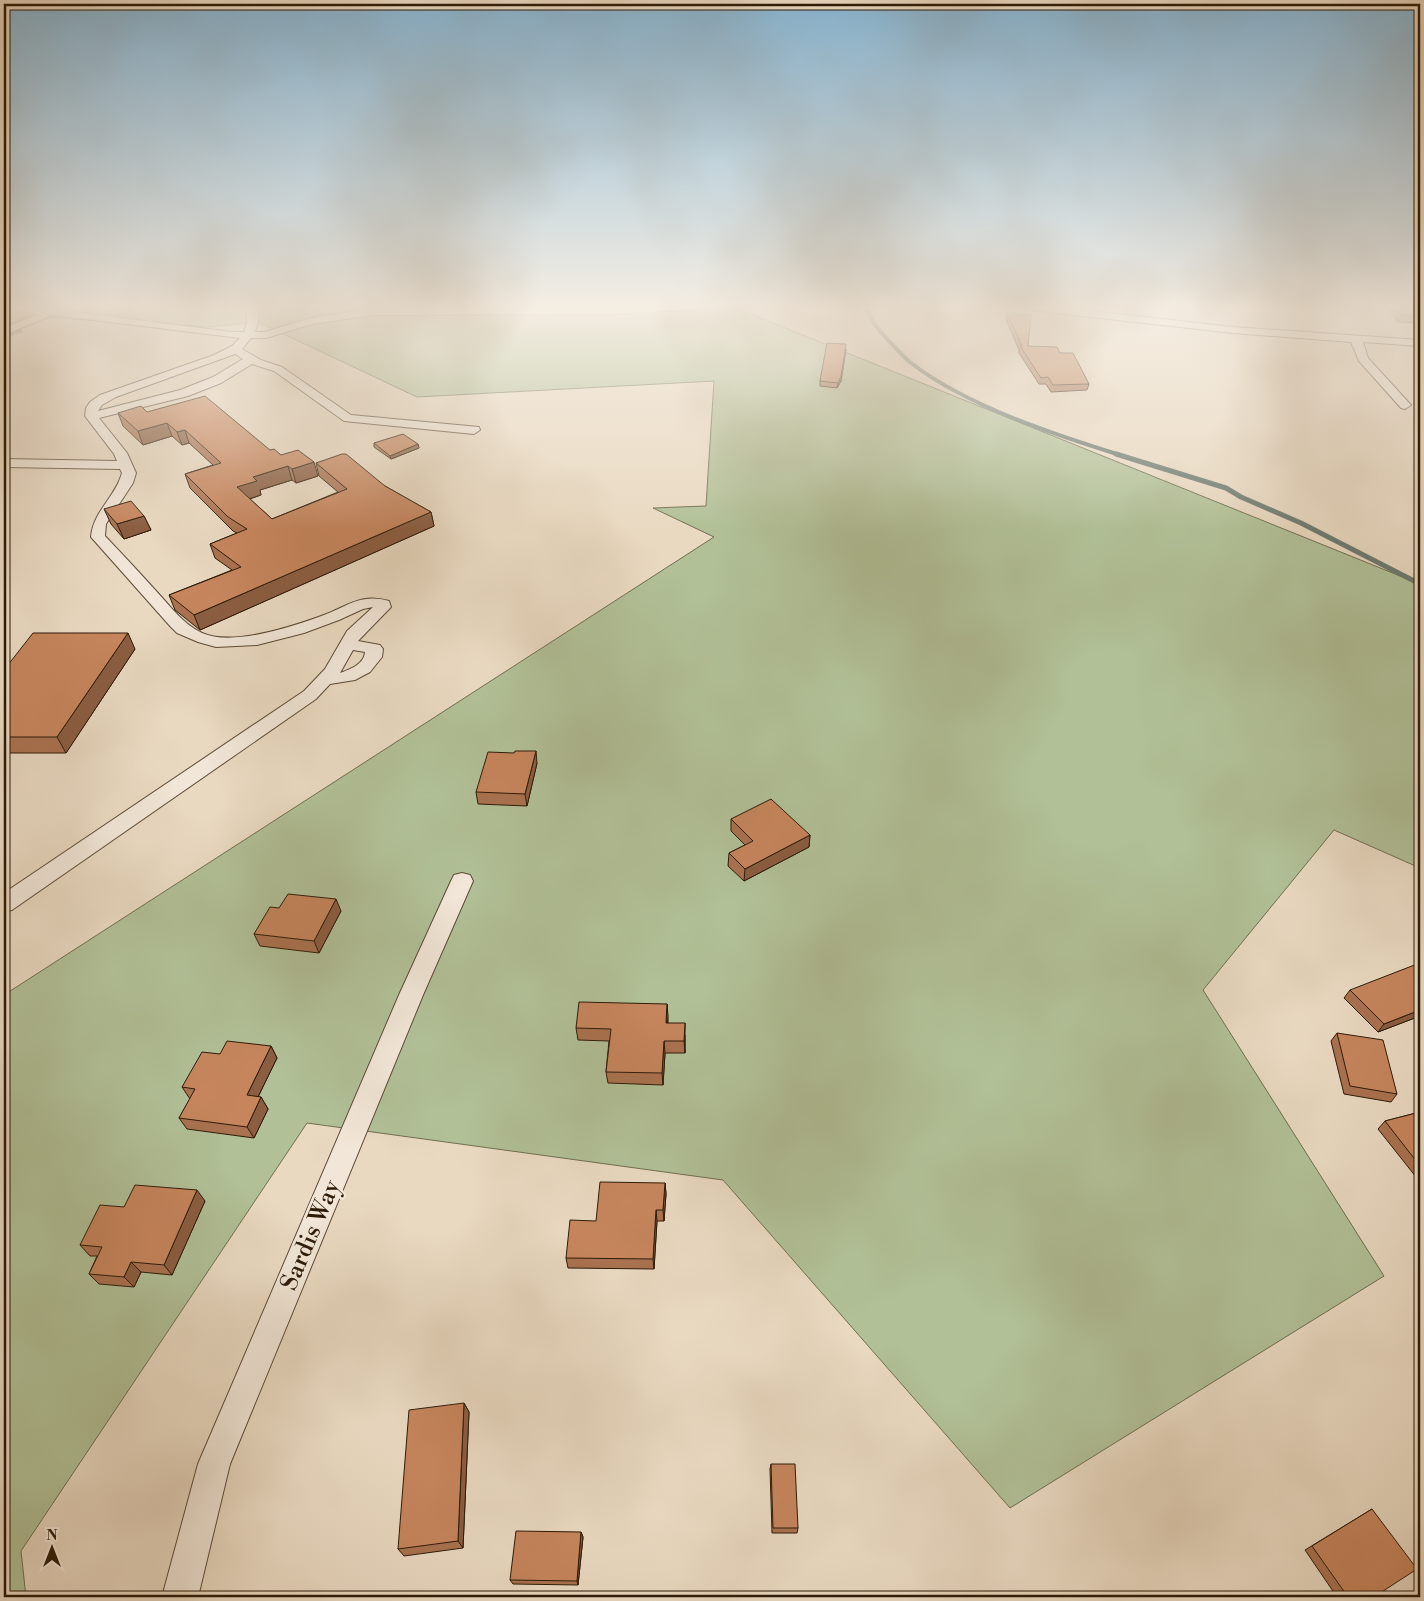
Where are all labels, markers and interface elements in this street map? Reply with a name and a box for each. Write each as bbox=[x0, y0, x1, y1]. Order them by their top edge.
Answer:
street label: Sardis Way bbox=[274, 1175, 348, 1295]
north arrow bbox=[28, 1524, 78, 1574]
text: N bbox=[46, 1527, 58, 1545]

